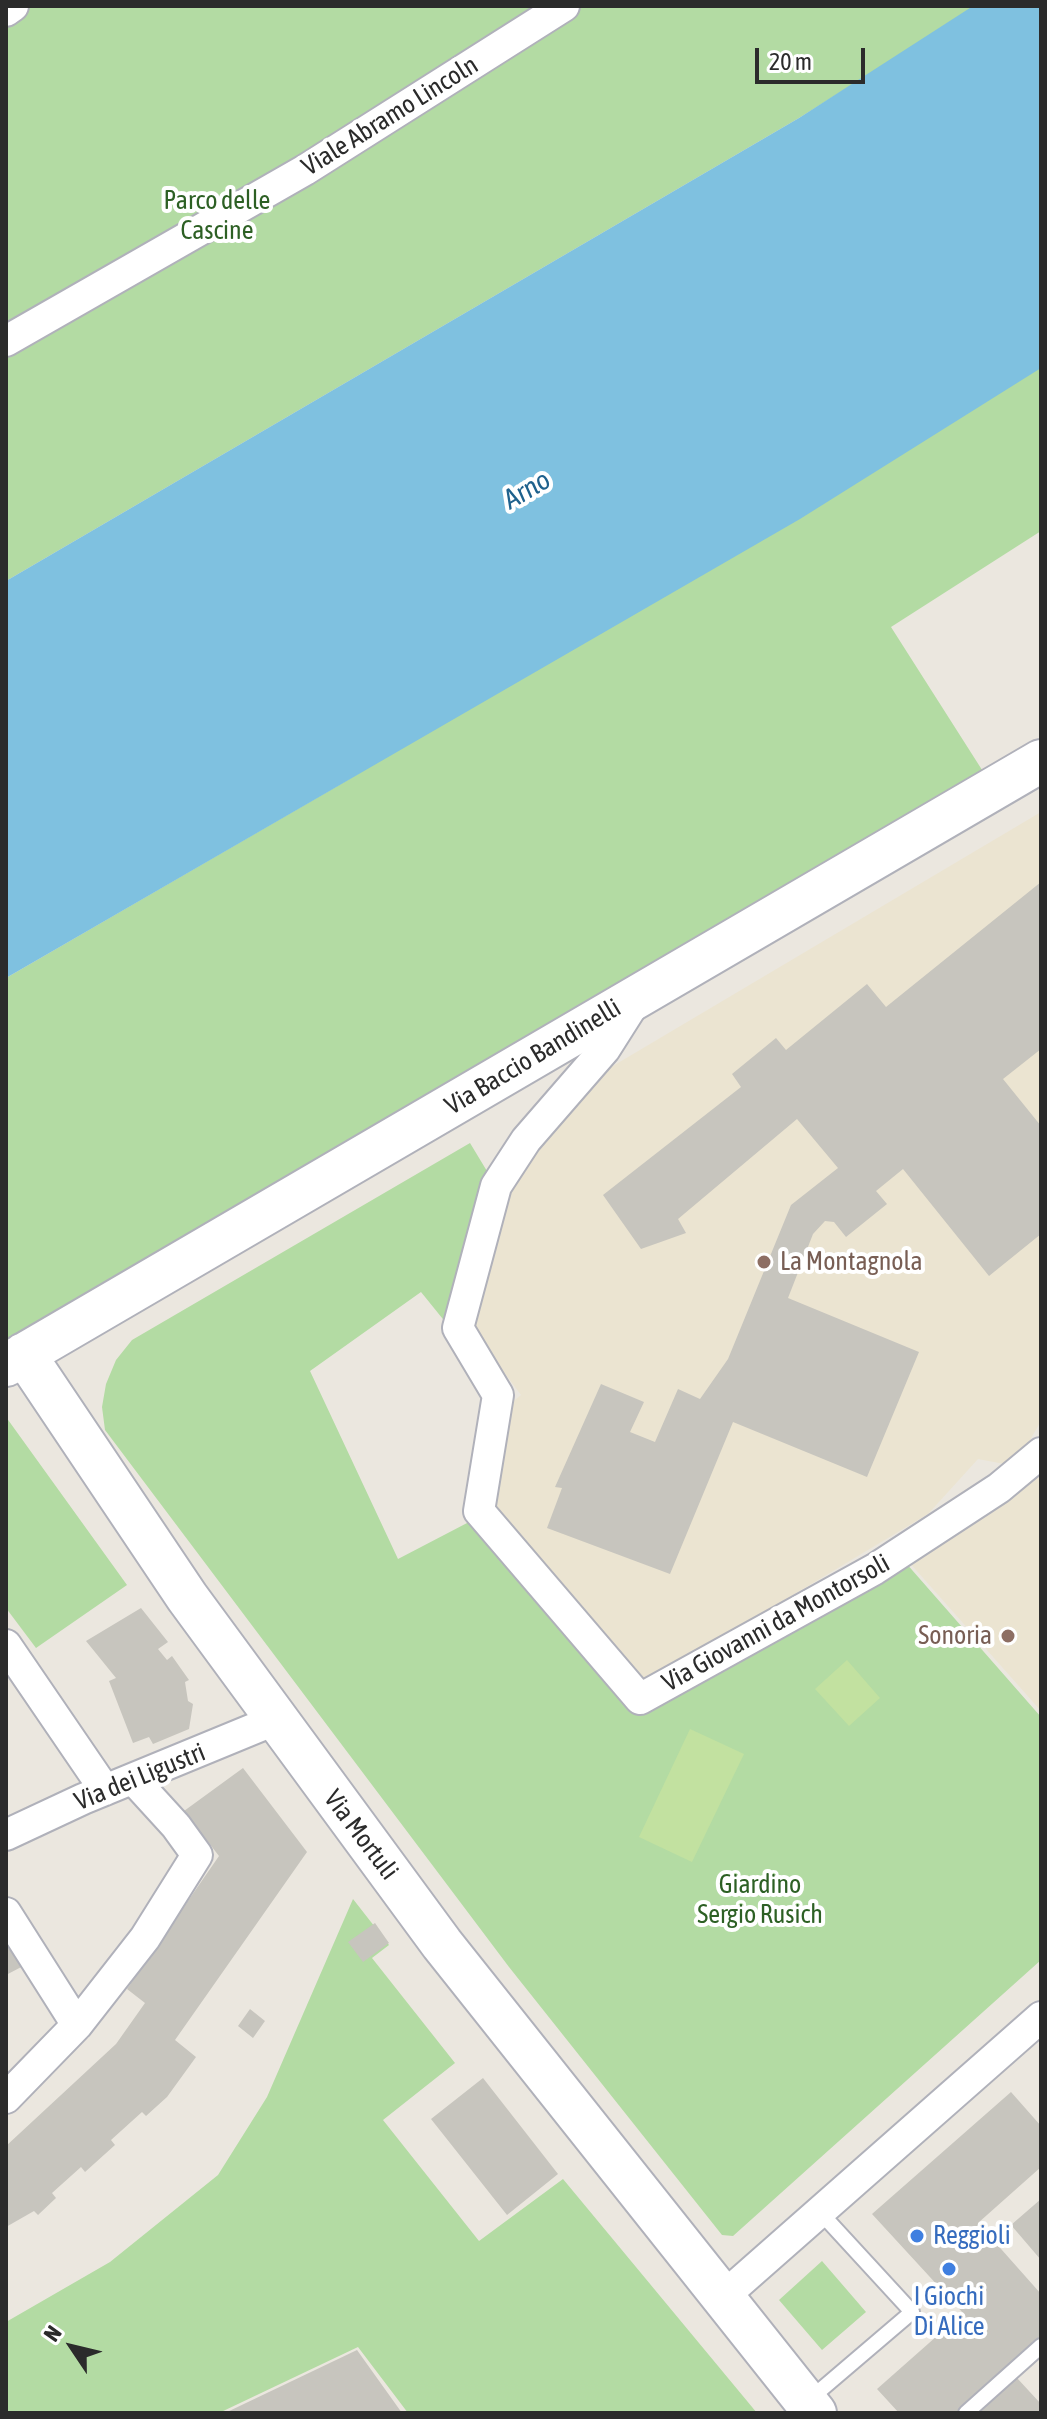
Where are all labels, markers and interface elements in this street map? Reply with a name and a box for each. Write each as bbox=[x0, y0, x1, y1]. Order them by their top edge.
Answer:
scale bar bbox=[759, 32, 869, 82]
text: 20 m bbox=[769, 48, 812, 75]
street label: Viale Abramo Lincoln bbox=[296, 49, 484, 183]
park label: Parco delle Cascine bbox=[164, 185, 270, 246]
water label: Arno bbox=[498, 463, 556, 517]
street label: Via Baccio Bandinelli bbox=[440, 992, 626, 1122]
place label: La Montagnola bbox=[780, 1246, 923, 1278]
marker: La Montagnola bbox=[755, 1253, 773, 1271]
street label: Via Giovanni da Montorsoli bbox=[657, 1548, 895, 1698]
place label: Sonoria bbox=[918, 1620, 992, 1652]
marker: Sonoria bbox=[999, 1627, 1017, 1645]
street label: Via dei Ligustri bbox=[70, 1737, 210, 1817]
street label: Via Mortuli bbox=[317, 1784, 405, 1886]
park label: Giardino Sergio Rusich bbox=[697, 1869, 823, 1930]
place label: Reggioli bbox=[933, 2220, 1011, 2252]
marker: Reggioli bbox=[908, 2227, 926, 2245]
marker: I Giochi Di Alice bbox=[940, 2260, 958, 2278]
place label: I Giochi Di Alice bbox=[913, 2281, 985, 2342]
north arrow bbox=[32, 2307, 112, 2387]
text: N bbox=[38, 2320, 67, 2346]

